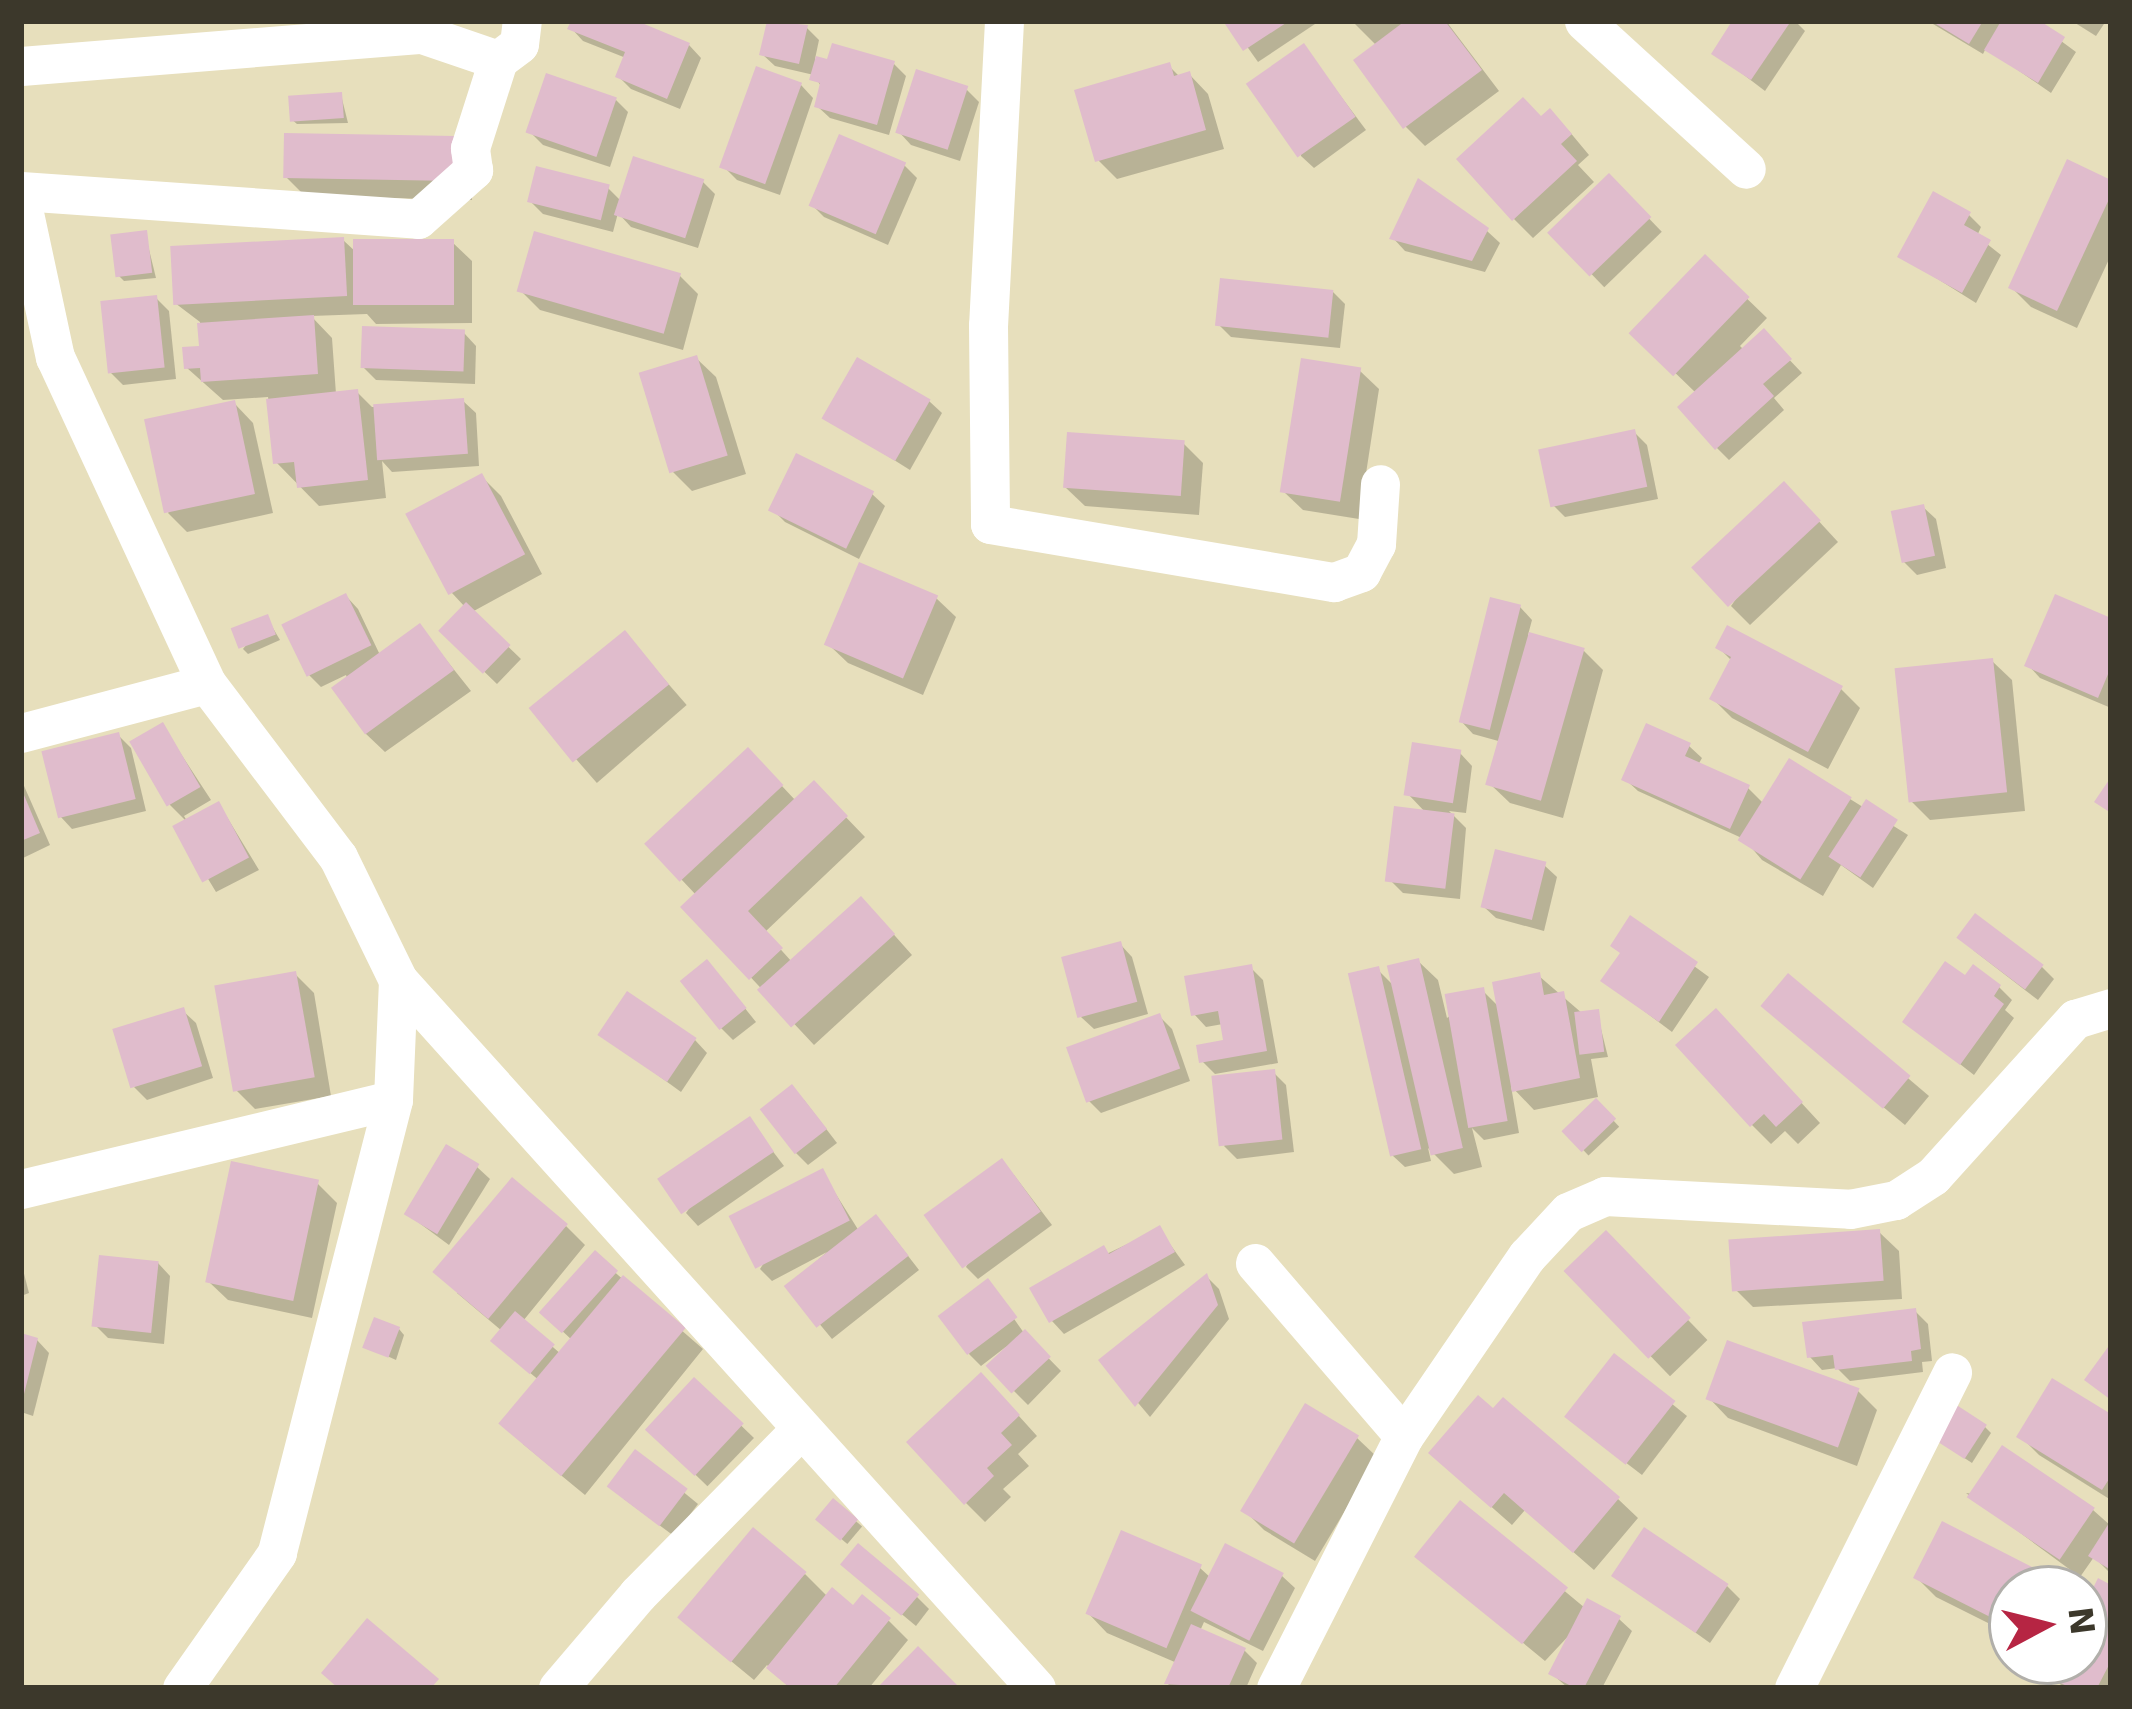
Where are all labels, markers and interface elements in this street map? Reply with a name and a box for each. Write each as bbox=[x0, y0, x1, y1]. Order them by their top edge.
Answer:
north arrow bbox=[1988, 1565, 2108, 1685]
text: N bbox=[2060, 1605, 2102, 1637]

